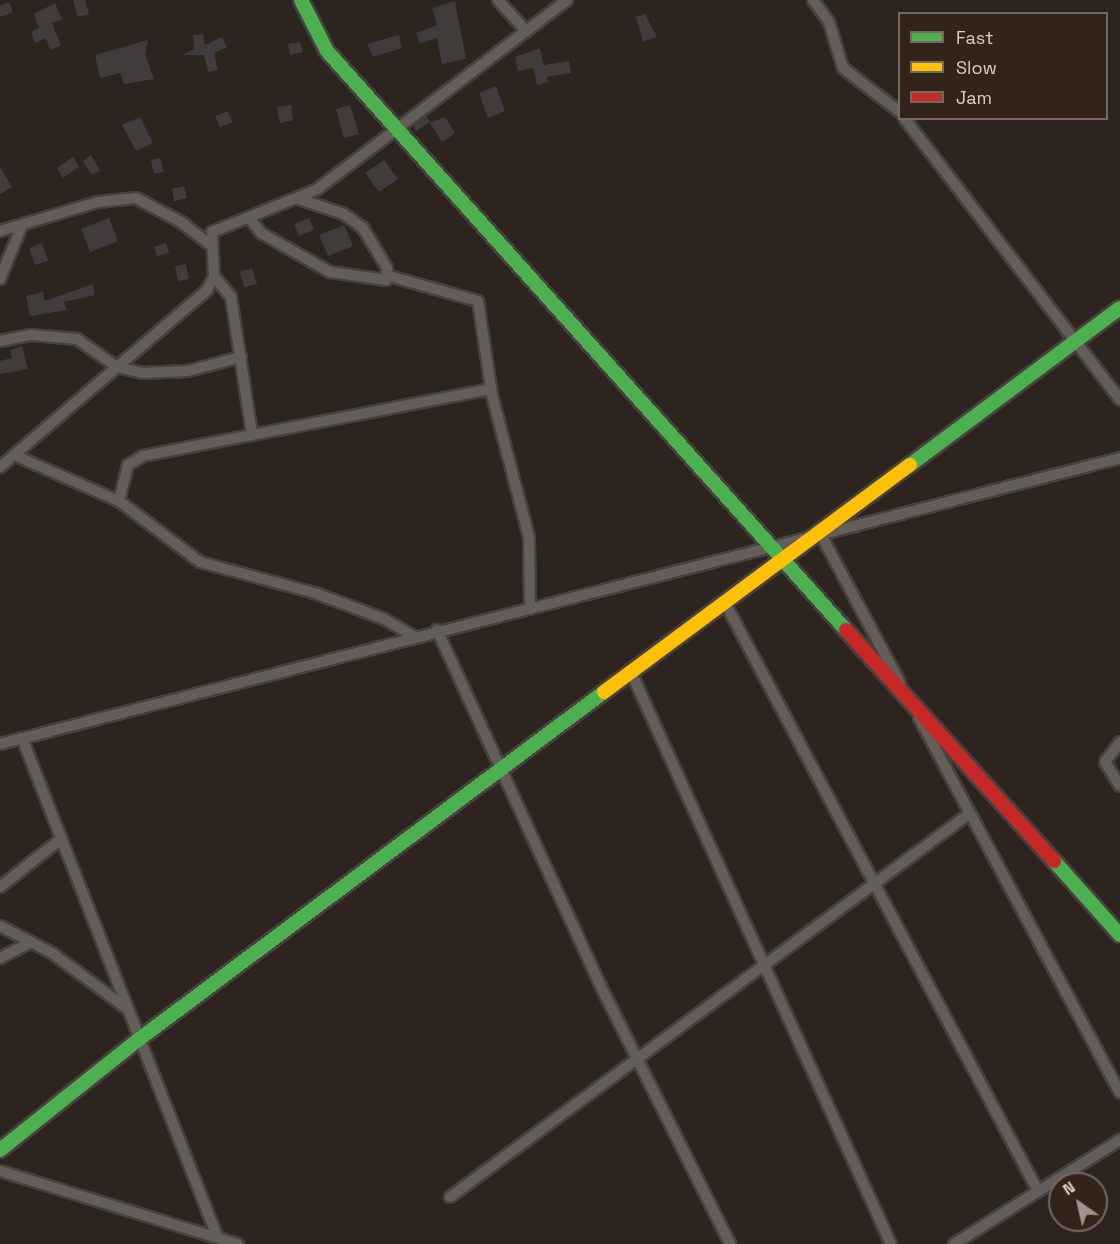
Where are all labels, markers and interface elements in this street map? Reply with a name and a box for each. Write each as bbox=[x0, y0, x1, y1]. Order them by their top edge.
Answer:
legend bbox=[898, 12, 1108, 120]
text: Fast bbox=[956, 26, 993, 49]
text: Slow bbox=[956, 56, 997, 79]
text: Jam bbox=[956, 86, 992, 109]
north arrow bbox=[1048, 1172, 1108, 1232]
text: N bbox=[1058, 1177, 1079, 1200]

